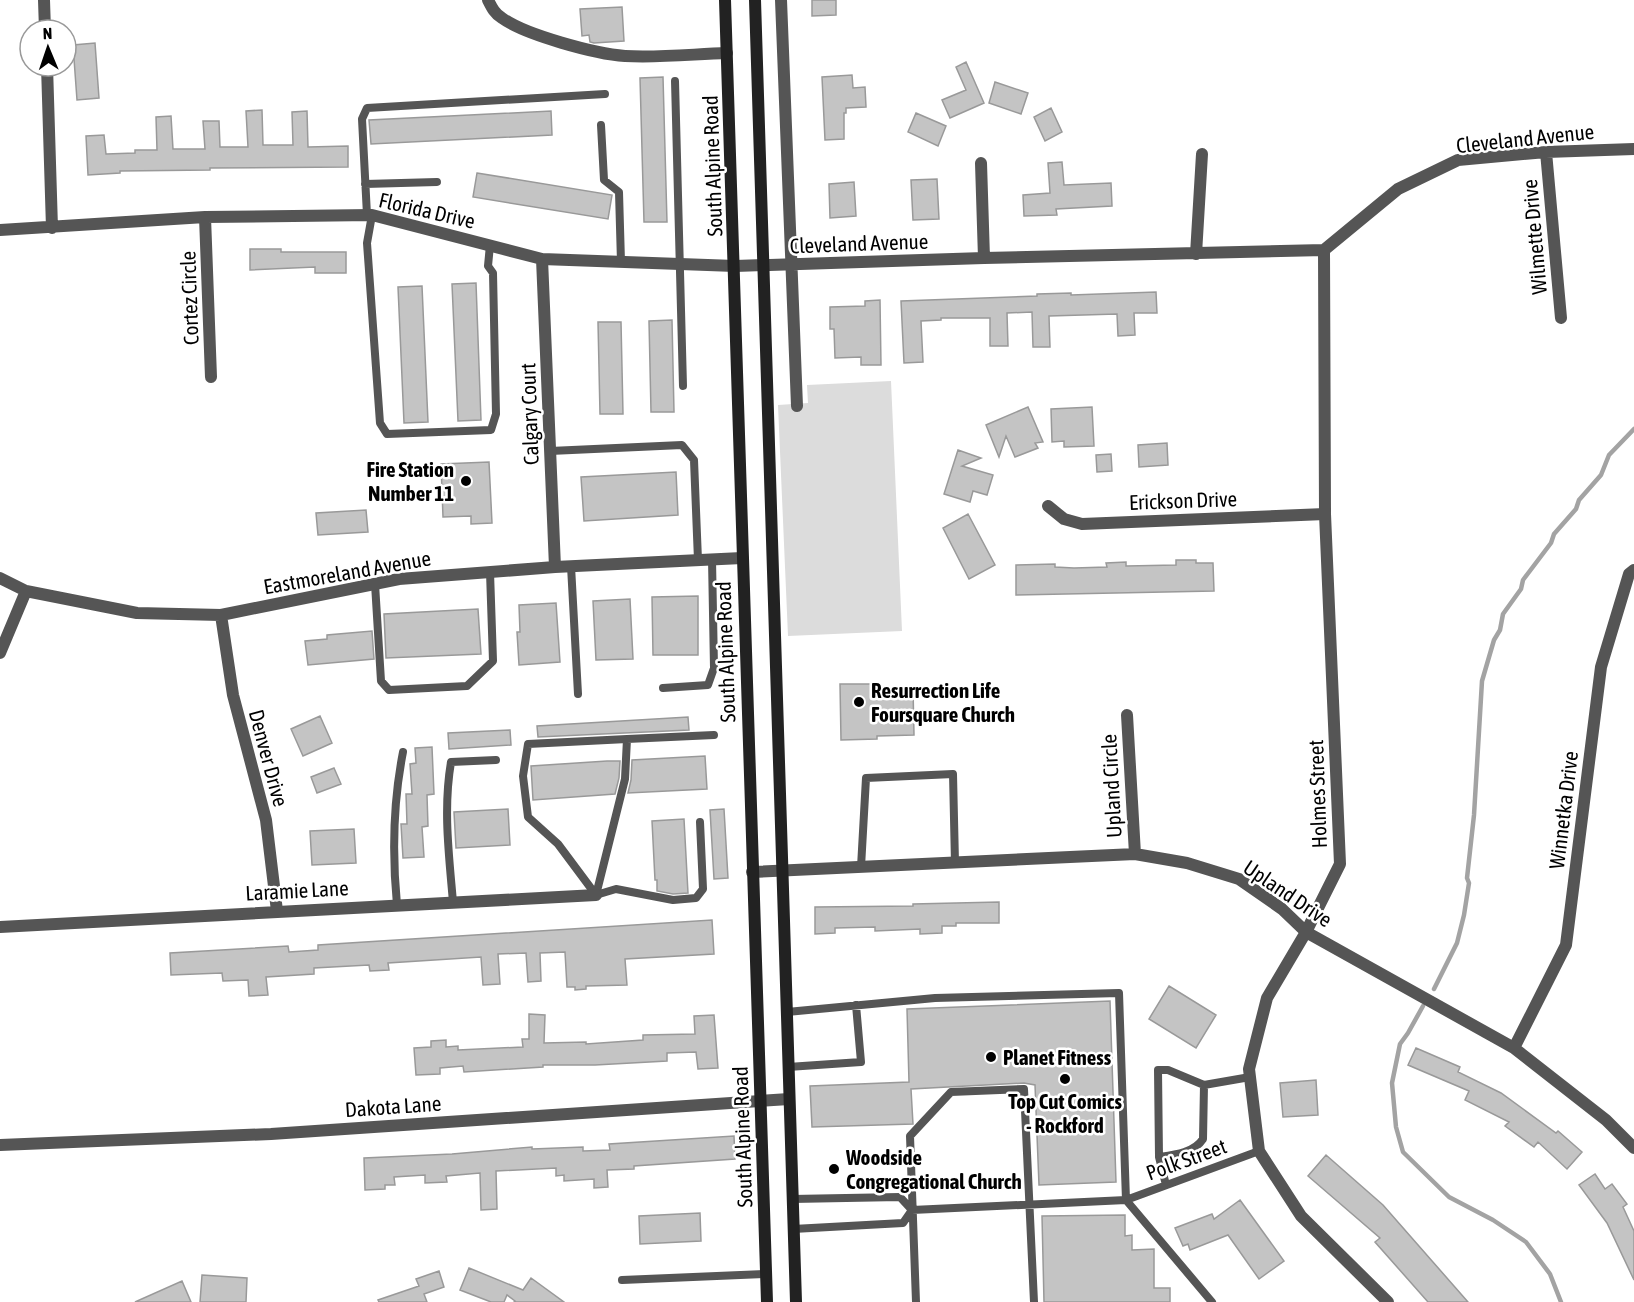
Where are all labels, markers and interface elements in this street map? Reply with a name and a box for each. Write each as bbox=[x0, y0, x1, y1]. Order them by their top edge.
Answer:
north arrow bbox=[18, 18, 78, 78]
text: N bbox=[42, 24, 53, 42]
street label: South Alpine Road bbox=[698, 95, 726, 237]
street label: Cleveland Avenue bbox=[1455, 119, 1595, 157]
street label: Wilmette Drive bbox=[1517, 179, 1551, 295]
street label: Florida Drive bbox=[377, 187, 477, 233]
street label: Cleveland Avenue bbox=[789, 229, 929, 257]
street label: Cortez Circle bbox=[175, 250, 203, 346]
street label: Calgary Court bbox=[515, 363, 543, 465]
place label: Fire Station Number 11 bbox=[367, 457, 454, 505]
marker: Fire Station Number 11 bbox=[459, 474, 473, 488]
street label: Erickson Drive bbox=[1129, 486, 1237, 514]
street label: Eastmoreland Avenue bbox=[262, 545, 432, 599]
street label: South Alpine Road bbox=[711, 581, 739, 723]
place label: Resurrection Life Foursquare Church bbox=[871, 678, 1015, 726]
marker: Resurrection Life Foursquare Church bbox=[852, 695, 866, 709]
street label: Denver Drive bbox=[245, 707, 293, 809]
street label: Upland Circle bbox=[1096, 734, 1126, 838]
street label: Holmes Street bbox=[1303, 739, 1331, 849]
street label: Winnetka Drive bbox=[1544, 750, 1582, 870]
street label: Upland Drive bbox=[1239, 855, 1337, 931]
street label: Laramie Lane bbox=[245, 875, 349, 905]
place label: Planet Fitness bbox=[1003, 1045, 1112, 1069]
marker: Planet Fitness bbox=[984, 1050, 998, 1064]
street label: South Alpine Road bbox=[728, 1066, 756, 1208]
marker: Top Cut Comics - Rockford bbox=[1058, 1072, 1072, 1086]
place label: Top Cut Comics - Rockford bbox=[1008, 1089, 1122, 1137]
street label: Dakota Lane bbox=[344, 1091, 442, 1121]
street label: Polk Street bbox=[1143, 1133, 1229, 1185]
place label: Woodside Congregational Church bbox=[845, 1145, 1022, 1193]
marker: Woodside Congregational Church bbox=[827, 1162, 841, 1176]

